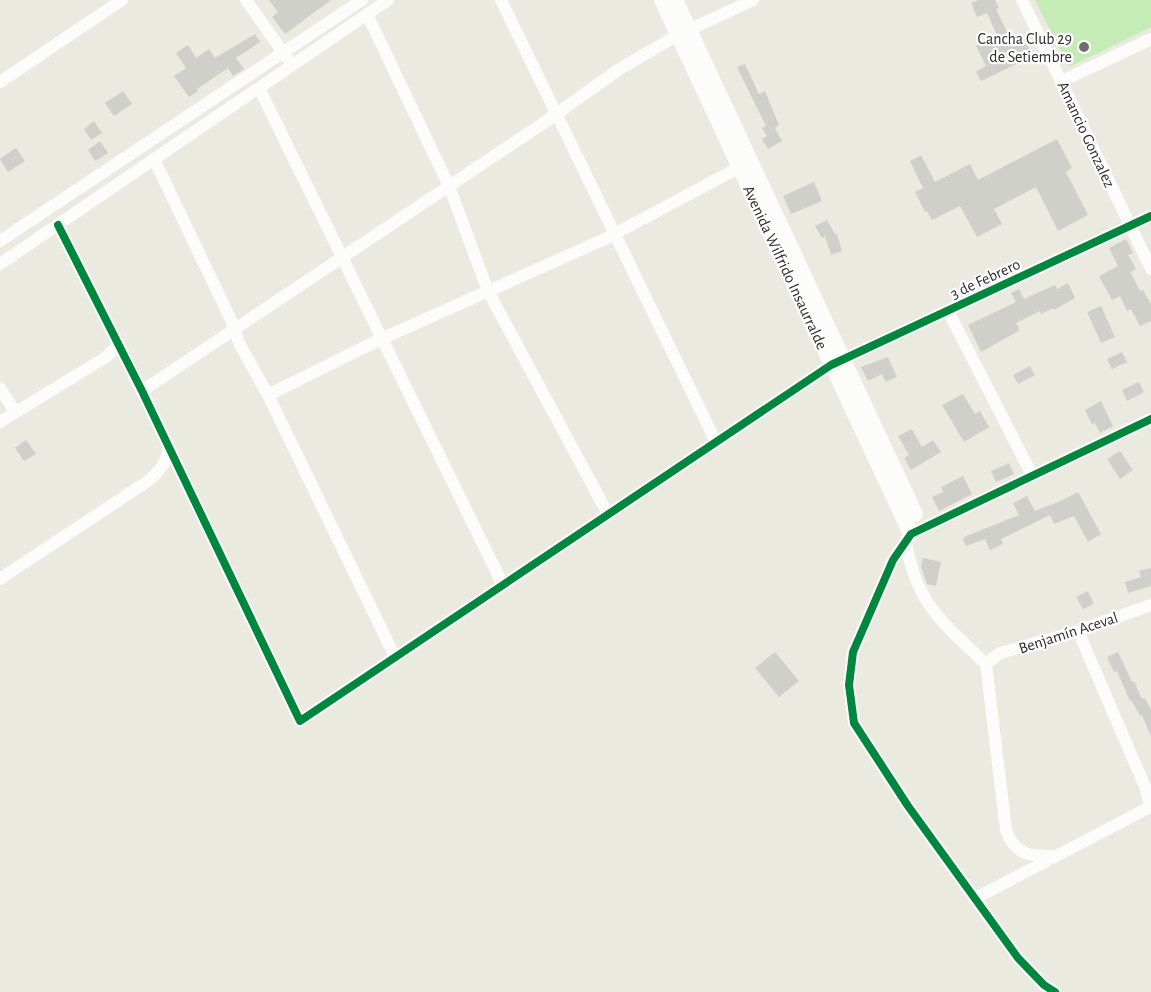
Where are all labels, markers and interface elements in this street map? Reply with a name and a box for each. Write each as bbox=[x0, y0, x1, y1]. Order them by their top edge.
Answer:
place label: Cancha Club 29 de Setiembre bbox=[978, 31, 1072, 65]
marker: Cancha Club 29 de Setiembre bbox=[1077, 40, 1091, 54]
street label: Amancio Gonzalez bbox=[1055, 79, 1118, 190]
street label: Avenida Wilfrido Insaurralde bbox=[740, 183, 830, 352]
street label: 3 de Febrero bbox=[948, 256, 1023, 302]
street label: Benjamín Aceval bbox=[1017, 609, 1120, 657]

